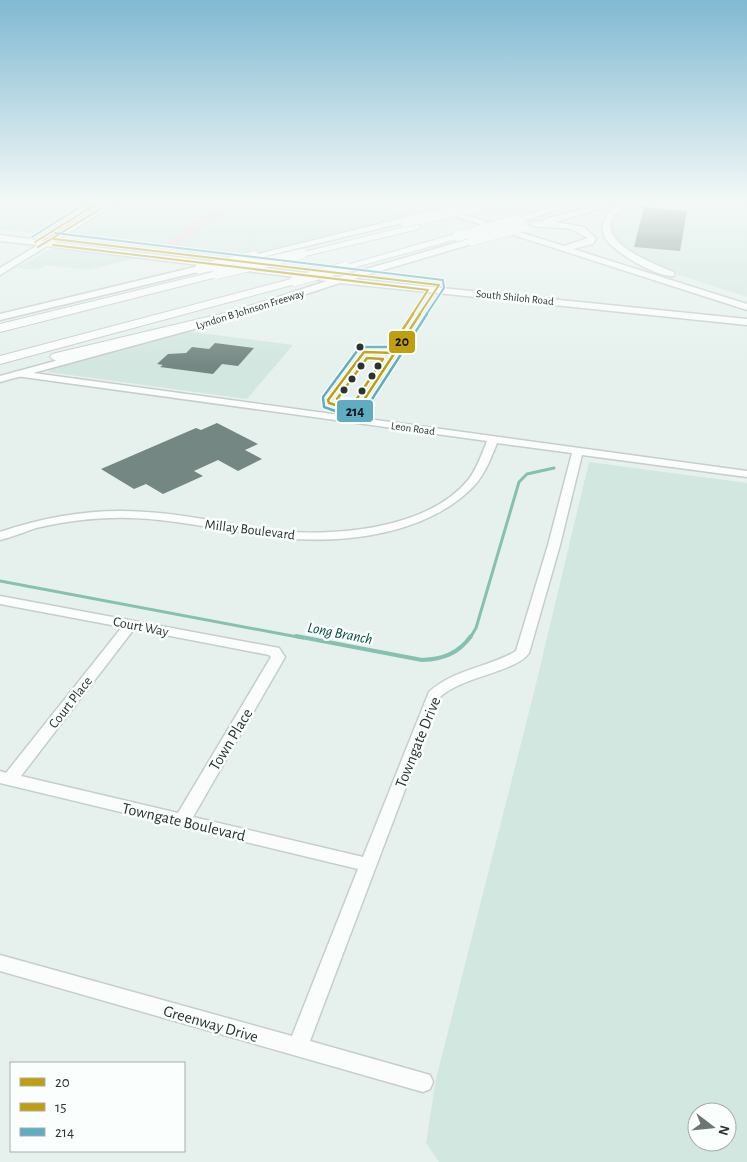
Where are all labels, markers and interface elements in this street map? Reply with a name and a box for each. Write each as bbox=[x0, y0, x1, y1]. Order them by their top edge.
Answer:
street label: Lyndon B Johnson Freeway bbox=[195, 288, 306, 331]
street label: South Shiloh Road bbox=[476, 288, 555, 307]
line badge: 20 bbox=[388, 330, 416, 354]
text: 20 bbox=[395, 335, 409, 349]
unlabelled marker bbox=[355, 342, 365, 352]
unlabelled marker bbox=[356, 361, 366, 371]
unlabelled marker bbox=[373, 361, 383, 371]
unlabelled marker bbox=[367, 371, 377, 381]
unlabelled marker bbox=[347, 374, 357, 384]
unlabelled marker bbox=[339, 385, 349, 395]
unlabelled marker bbox=[357, 386, 367, 396]
line badge: 214 bbox=[336, 399, 374, 423]
text: 214 bbox=[346, 405, 364, 419]
street label: Leon Road bbox=[390, 420, 436, 437]
street label: Millay Boulevard bbox=[204, 517, 296, 542]
street label: Court Way bbox=[112, 615, 170, 639]
water label: Long Branch bbox=[306, 620, 374, 647]
street label: Court Place bbox=[46, 674, 95, 731]
street label: Towngate Drive bbox=[392, 695, 443, 790]
street label: Town Place bbox=[206, 706, 256, 773]
street label: Towngate Boulevard bbox=[120, 800, 247, 844]
street label: Greenway Drive bbox=[161, 1003, 260, 1046]
legend bbox=[10, 1062, 185, 1152]
text: 20 bbox=[55, 1075, 70, 1090]
text: 15 bbox=[55, 1100, 66, 1115]
north arrow bbox=[687, 1102, 737, 1152]
text: N bbox=[715, 1124, 732, 1137]
text: 214 bbox=[55, 1125, 74, 1140]

